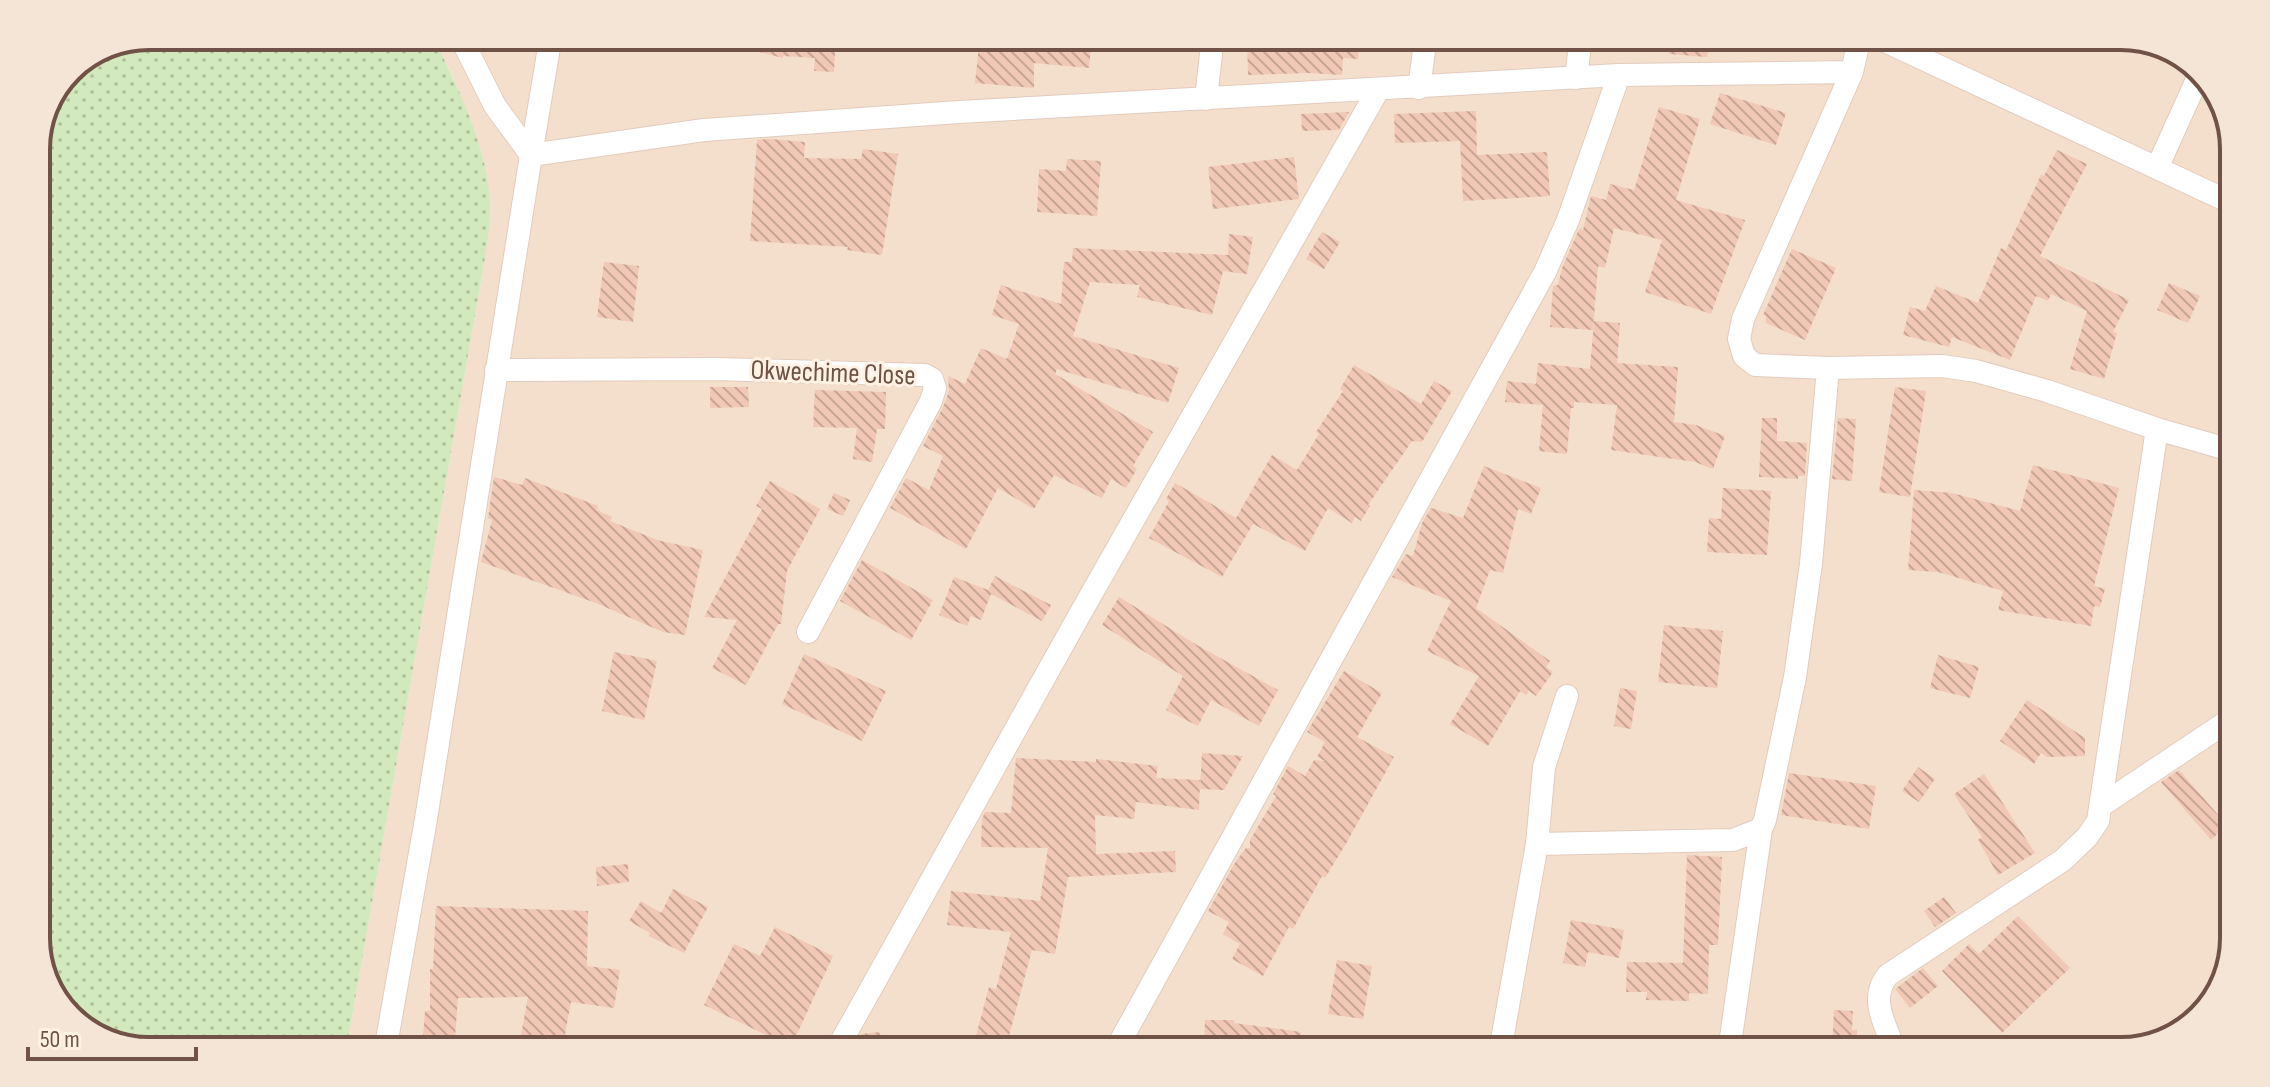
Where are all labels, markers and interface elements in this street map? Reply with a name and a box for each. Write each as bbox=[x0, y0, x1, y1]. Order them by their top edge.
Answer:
street label: Okwechime Close bbox=[750, 354, 916, 392]
scale bar bbox=[28, 1011, 196, 1061]
text: 50 m bbox=[40, 1025, 80, 1054]

